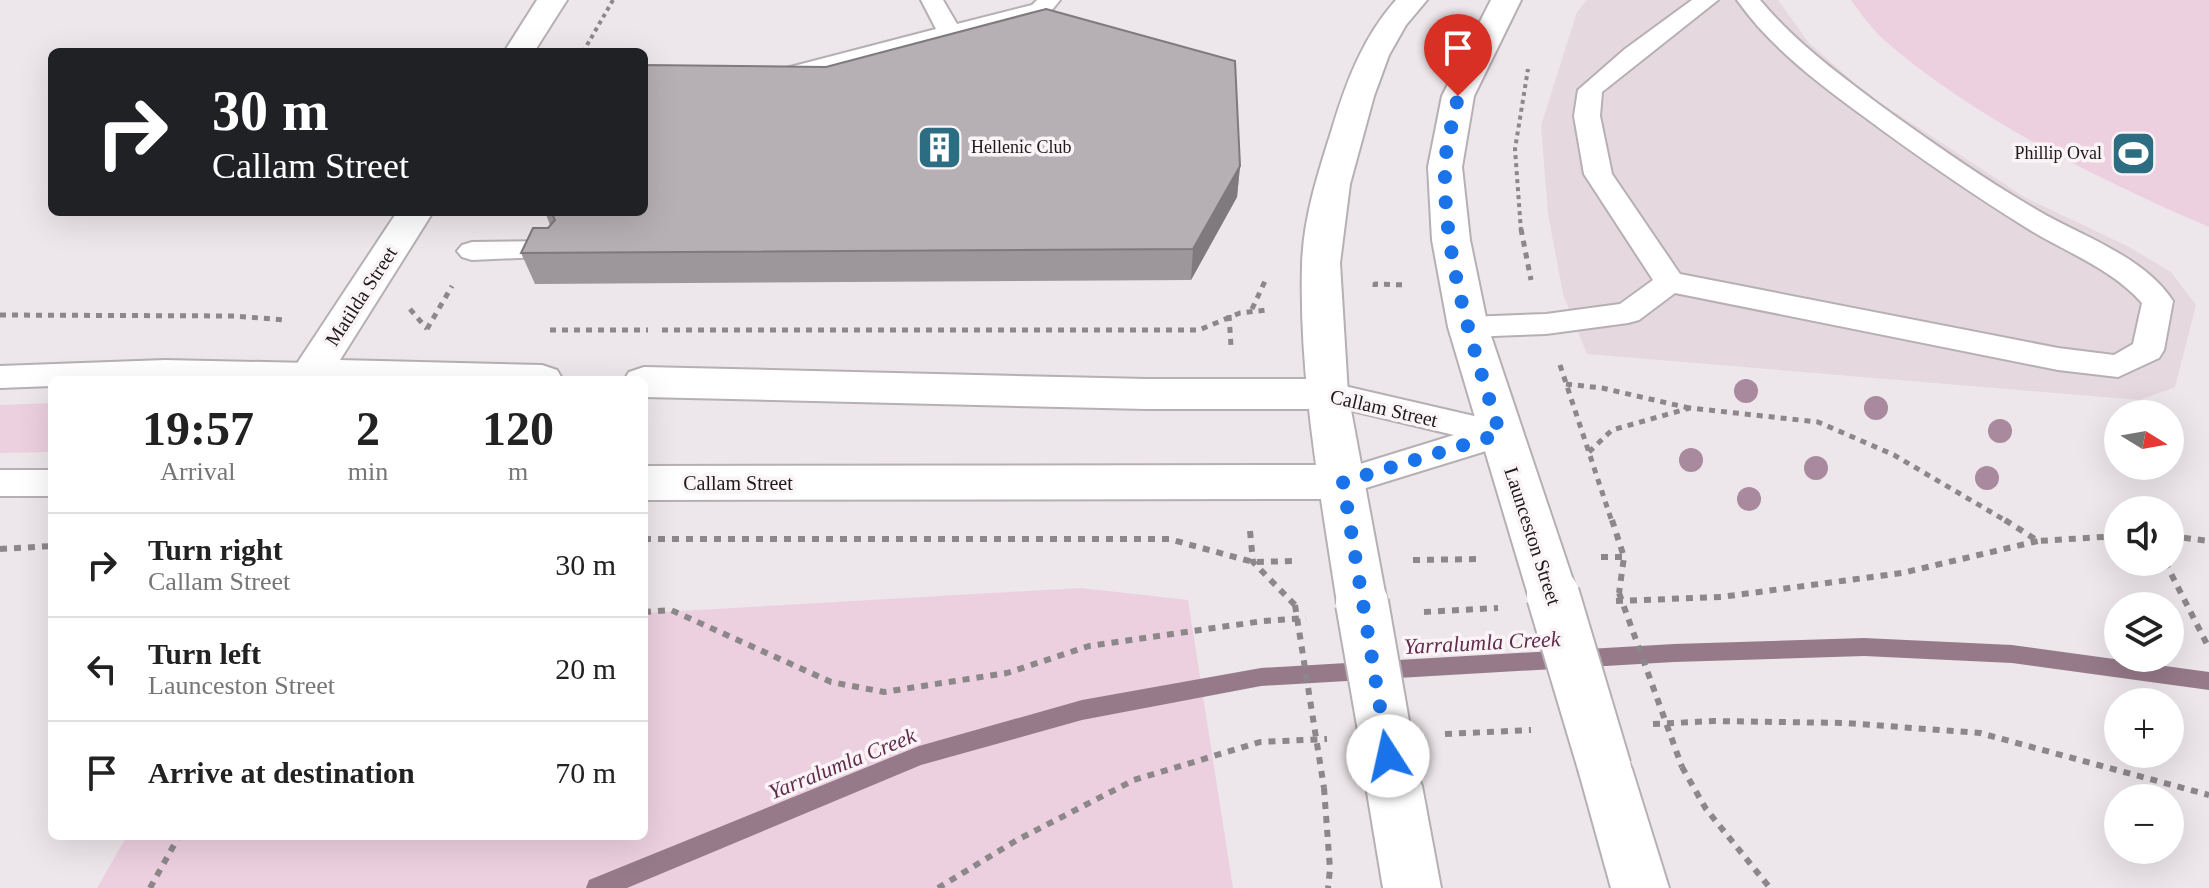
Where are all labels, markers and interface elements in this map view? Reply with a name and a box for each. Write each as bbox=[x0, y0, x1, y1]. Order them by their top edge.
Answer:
pin bbox=[1424, 14.0, 1492, 96]
icon: arrive bbox=[1436, 26, 1480, 70]
icon: right bbox=[80, 80, 184, 184]
text: 30 m bbox=[212, 80, 329, 142]
building icon: Hellenic Club bbox=[916, 123, 964, 171]
sports icon: Phillip Oval bbox=[2109, 129, 2157, 177]
place label: Hellenic Club bbox=[971, 137, 1071, 157]
place label: Phillip Oval bbox=[2014, 143, 2102, 163]
text: Callam Street bbox=[212, 146, 409, 186]
street label: Matilda Street bbox=[321, 242, 401, 350]
street label: Callam Street bbox=[1328, 385, 1440, 431]
north arrow bbox=[2104, 400, 2184, 480]
map controls bbox=[2104, 400, 2184, 864]
text: 19:57 bbox=[142, 402, 254, 455]
text: 2 bbox=[356, 402, 380, 455]
text: 120 bbox=[482, 402, 554, 455]
text: Arrival bbox=[160, 457, 235, 486]
text: min bbox=[348, 457, 388, 486]
text: m bbox=[508, 457, 528, 486]
street label: Launceston Street bbox=[1500, 464, 1566, 608]
street label: Callam Street bbox=[683, 472, 793, 494]
button: sound bbox=[2104, 496, 2184, 576]
text: Turn right bbox=[148, 533, 283, 566]
icon: right bbox=[80, 543, 124, 587]
text: 30 m bbox=[555, 548, 616, 581]
text: Callam Street bbox=[148, 567, 290, 596]
button: layers bbox=[2104, 592, 2184, 672]
water label: Yarralumla Creek bbox=[1403, 626, 1562, 659]
text: Turn left bbox=[148, 637, 261, 670]
icon: left bbox=[80, 647, 124, 691]
text: 20 m bbox=[555, 652, 616, 685]
text: Launceston Street bbox=[148, 671, 335, 700]
button: + bbox=[2104, 688, 2184, 768]
position arrow bbox=[1346, 714, 1430, 798]
water label: Yarralumla Creek bbox=[765, 722, 921, 804]
icon: arrive bbox=[80, 751, 124, 795]
text: Arrive at destination bbox=[148, 756, 415, 789]
text: 70 m bbox=[555, 756, 616, 789]
button: − bbox=[2104, 784, 2184, 864]

